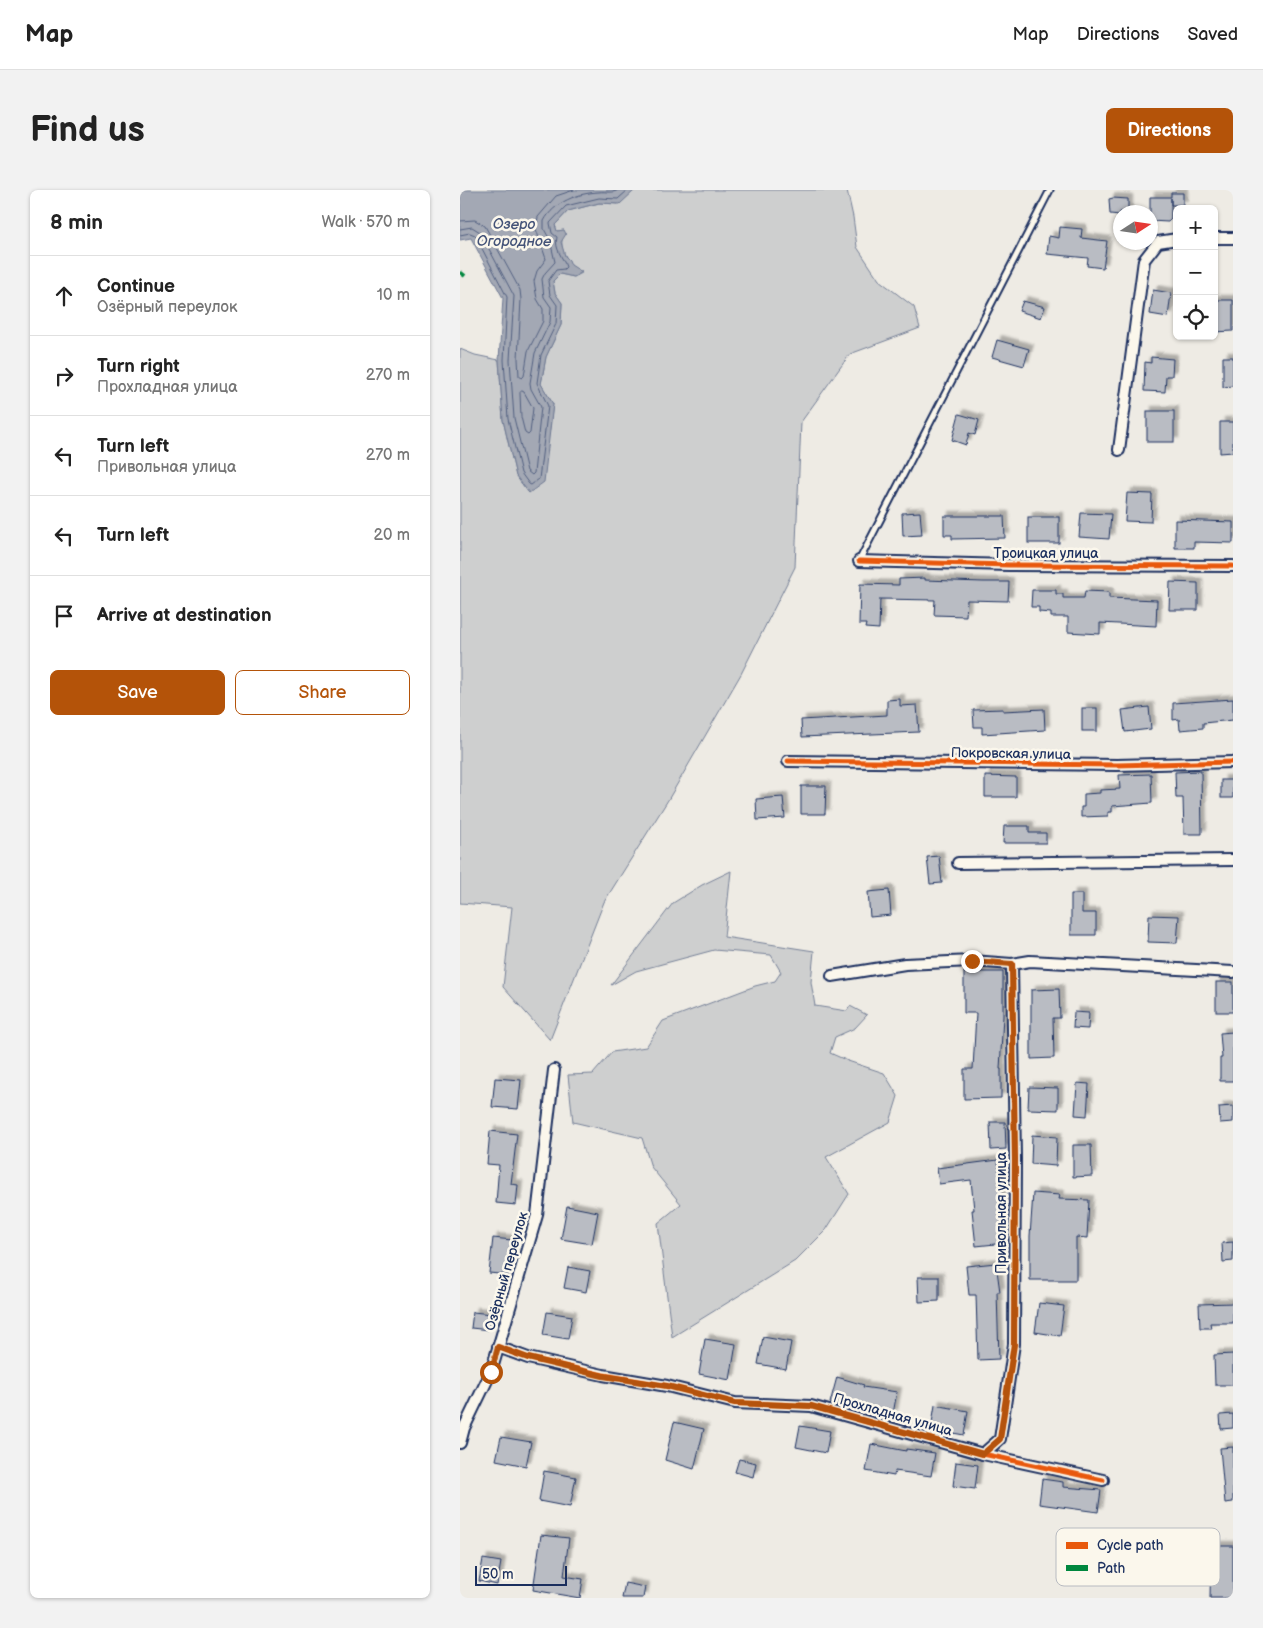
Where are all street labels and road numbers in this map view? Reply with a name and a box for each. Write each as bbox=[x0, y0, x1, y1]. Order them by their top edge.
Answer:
street label: Троицкая улица bbox=[993, 545, 1099, 562]
street label: Покровская улица bbox=[951, 744, 1072, 763]
street label: Привольная улица bbox=[993, 1151, 1010, 1274]
street label: Озёрный переулок bbox=[481, 1209, 532, 1333]
street label: Прохладная улица bbox=[831, 1389, 955, 1440]

